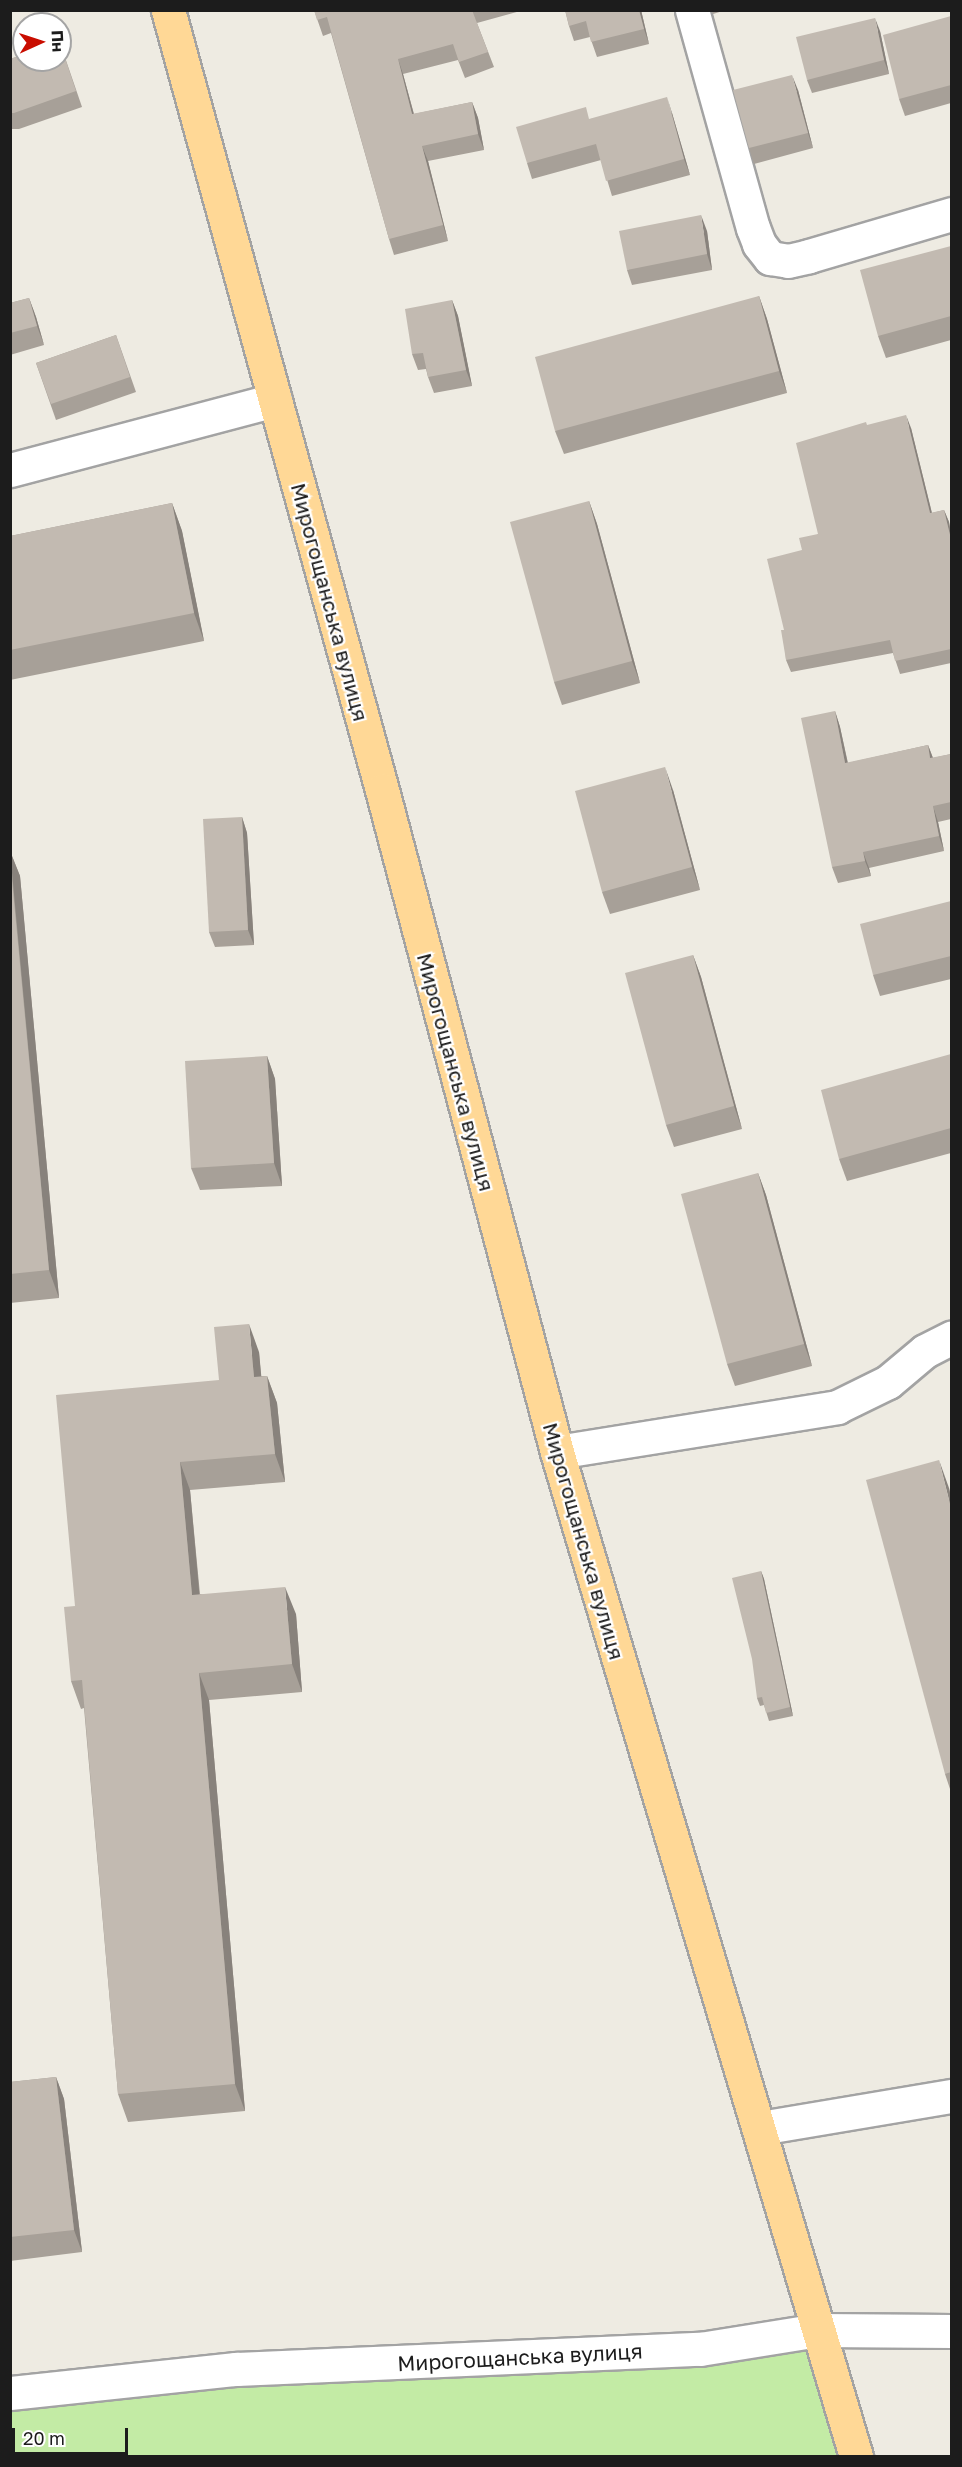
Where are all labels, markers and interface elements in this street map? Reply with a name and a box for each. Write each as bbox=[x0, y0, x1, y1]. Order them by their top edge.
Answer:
north arrow bbox=[12, 12, 72, 72]
text: Пн bbox=[47, 30, 69, 53]
street label: Мирогощанська вулиця bbox=[286, 480, 374, 724]
street label: Мирогощанська вулиця bbox=[412, 950, 500, 1194]
street label: Мирогощанська вулиця bbox=[538, 1420, 630, 1662]
street label: Мирогощанська вулиця bbox=[397, 2338, 643, 2376]
scale bar bbox=[15, 2416, 130, 2454]
text: 20 m bbox=[23, 2427, 65, 2449]

